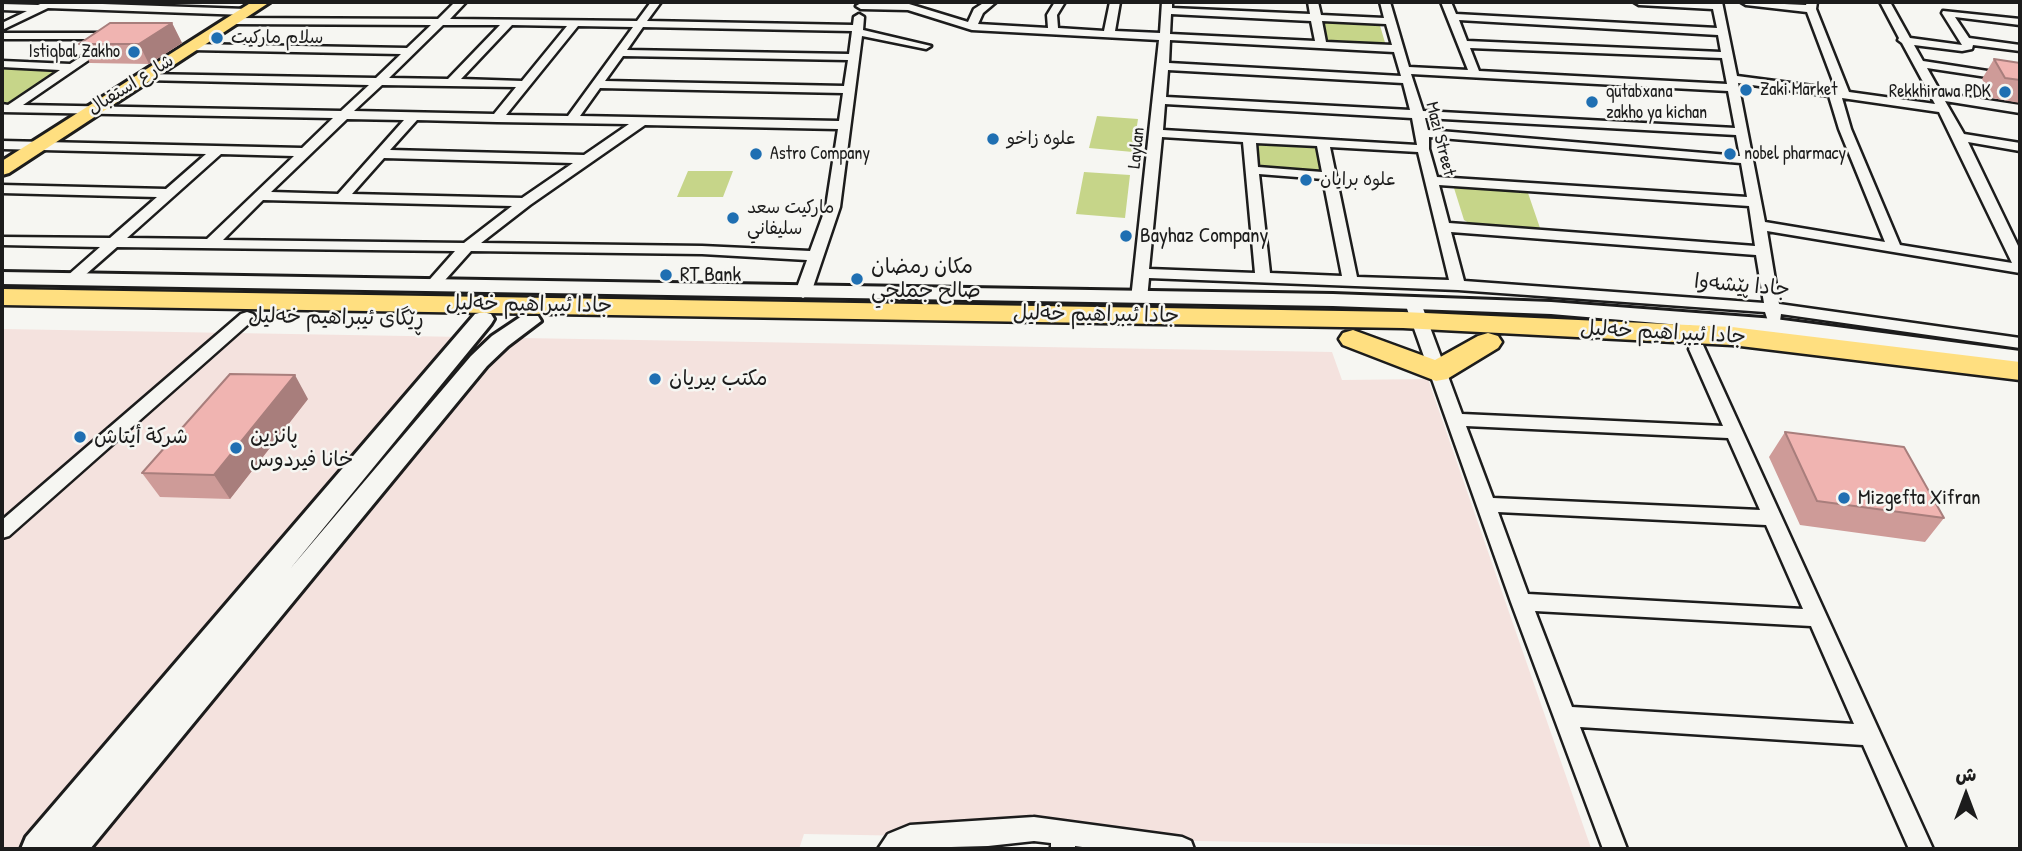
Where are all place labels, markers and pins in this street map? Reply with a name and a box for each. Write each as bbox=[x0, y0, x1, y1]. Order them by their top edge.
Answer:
place label: سلام ماركيت bbox=[231, 27, 323, 49]
marker: سلام ماركيت bbox=[209, 30, 225, 46]
place label: Istiqbal Zakho bbox=[28, 41, 120, 63]
marker: Istiqbal Zakho bbox=[126, 44, 142, 60]
place label: Zaki Market bbox=[1760, 79, 1837, 101]
place label: qutabxana zakho ya kichan bbox=[1606, 81, 1707, 124]
place label: Rekkhirawa PDK bbox=[1889, 81, 1991, 103]
marker: Zaki Market bbox=[1738, 82, 1754, 98]
marker: Rekkhirawa PDK bbox=[1997, 84, 2013, 100]
marker: qutabxana zakho ya kichan bbox=[1584, 94, 1600, 110]
place label: علوه زاخو bbox=[1007, 128, 1077, 150]
marker: علوه زاخو bbox=[985, 131, 1001, 147]
place label: Astro Company bbox=[770, 143, 870, 165]
place label: nobel pharmacy bbox=[1744, 143, 1846, 165]
marker: Astro Company bbox=[748, 146, 764, 162]
marker: nobel pharmacy bbox=[1722, 146, 1738, 162]
place label: علوه برايان bbox=[1320, 169, 1397, 191]
marker: علوه برايان bbox=[1298, 172, 1314, 188]
place label: ماركيت سعد سليفاني bbox=[747, 197, 834, 240]
marker: ماركيت سعد سليفاني bbox=[725, 210, 741, 226]
place label: Bayhaz Company bbox=[1140, 223, 1268, 249]
marker: Bayhaz Company bbox=[1118, 228, 1134, 244]
place label: مكان رمضان صالح جملجي bbox=[871, 254, 981, 304]
place label: RT Bank bbox=[680, 262, 741, 288]
marker: RT Bank bbox=[658, 267, 674, 283]
marker: مكان رمضان صالح جملجي bbox=[849, 271, 865, 287]
place label: مكتب بيريان bbox=[669, 366, 768, 392]
marker: مكتب بيريان bbox=[647, 371, 663, 387]
place label: پانزين خانا فيردوس bbox=[250, 423, 353, 473]
place label: شركة أيتاش bbox=[94, 424, 188, 450]
marker: شركة أيتاش bbox=[72, 429, 88, 445]
marker: پانزين خانا فيردوس bbox=[228, 440, 244, 456]
place label: Mizgefta Xifran bbox=[1858, 485, 1980, 511]
marker: Mizgefta Xifran bbox=[1836, 490, 1852, 506]

